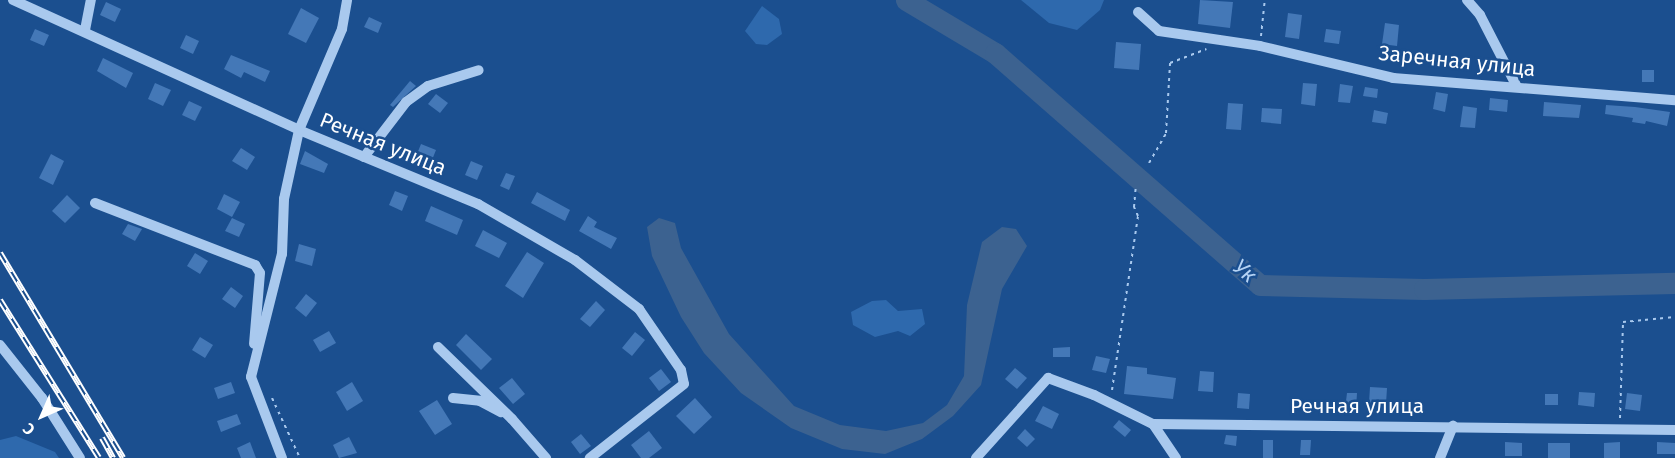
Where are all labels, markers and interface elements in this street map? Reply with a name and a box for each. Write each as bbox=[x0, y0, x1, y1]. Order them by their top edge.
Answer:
street label: Заречная улица bbox=[1377, 40, 1537, 82]
street label: Речная улица bbox=[316, 107, 450, 181]
water label: Ук bbox=[1228, 254, 1262, 288]
north arrow bbox=[12, 386, 72, 446]
street label: Речная улица bbox=[1290, 393, 1424, 419]
text: С bbox=[19, 419, 39, 439]

